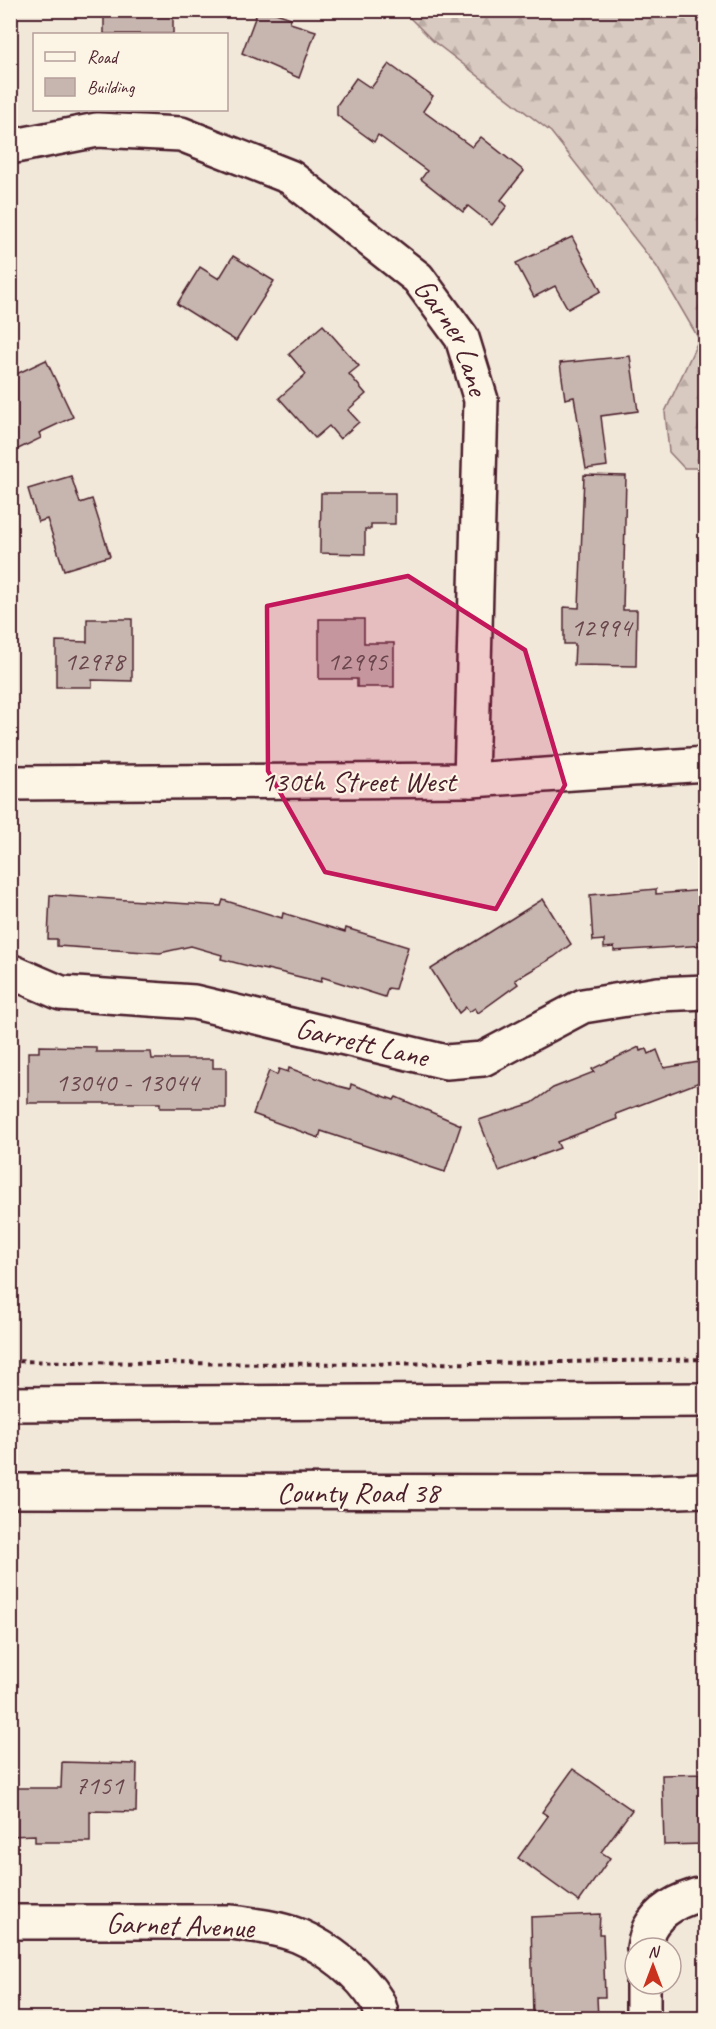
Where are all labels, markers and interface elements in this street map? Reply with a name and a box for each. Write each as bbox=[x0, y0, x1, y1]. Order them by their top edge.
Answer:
legend bbox=[33, 33, 228, 111]
text: Road bbox=[87, 46, 120, 68]
text: Building bbox=[87, 76, 136, 98]
street label: Garner Lane bbox=[406, 271, 498, 402]
house number: 12994 bbox=[571, 610, 634, 644]
house number: 12978 bbox=[64, 644, 127, 678]
house number: 12995 bbox=[327, 644, 389, 678]
street label: 130th Street West bbox=[261, 762, 458, 800]
street label: Garrett Lane bbox=[292, 1008, 434, 1076]
house number: 13040 - 13044 bbox=[55, 1065, 202, 1099]
street label: County Road 38 bbox=[277, 1473, 442, 1511]
house number: 7151 bbox=[75, 1768, 125, 1802]
street label: Garnet Avenue bbox=[105, 1903, 257, 1947]
north arrow bbox=[623, 1936, 683, 1996]
text: N bbox=[648, 1942, 661, 1962]

